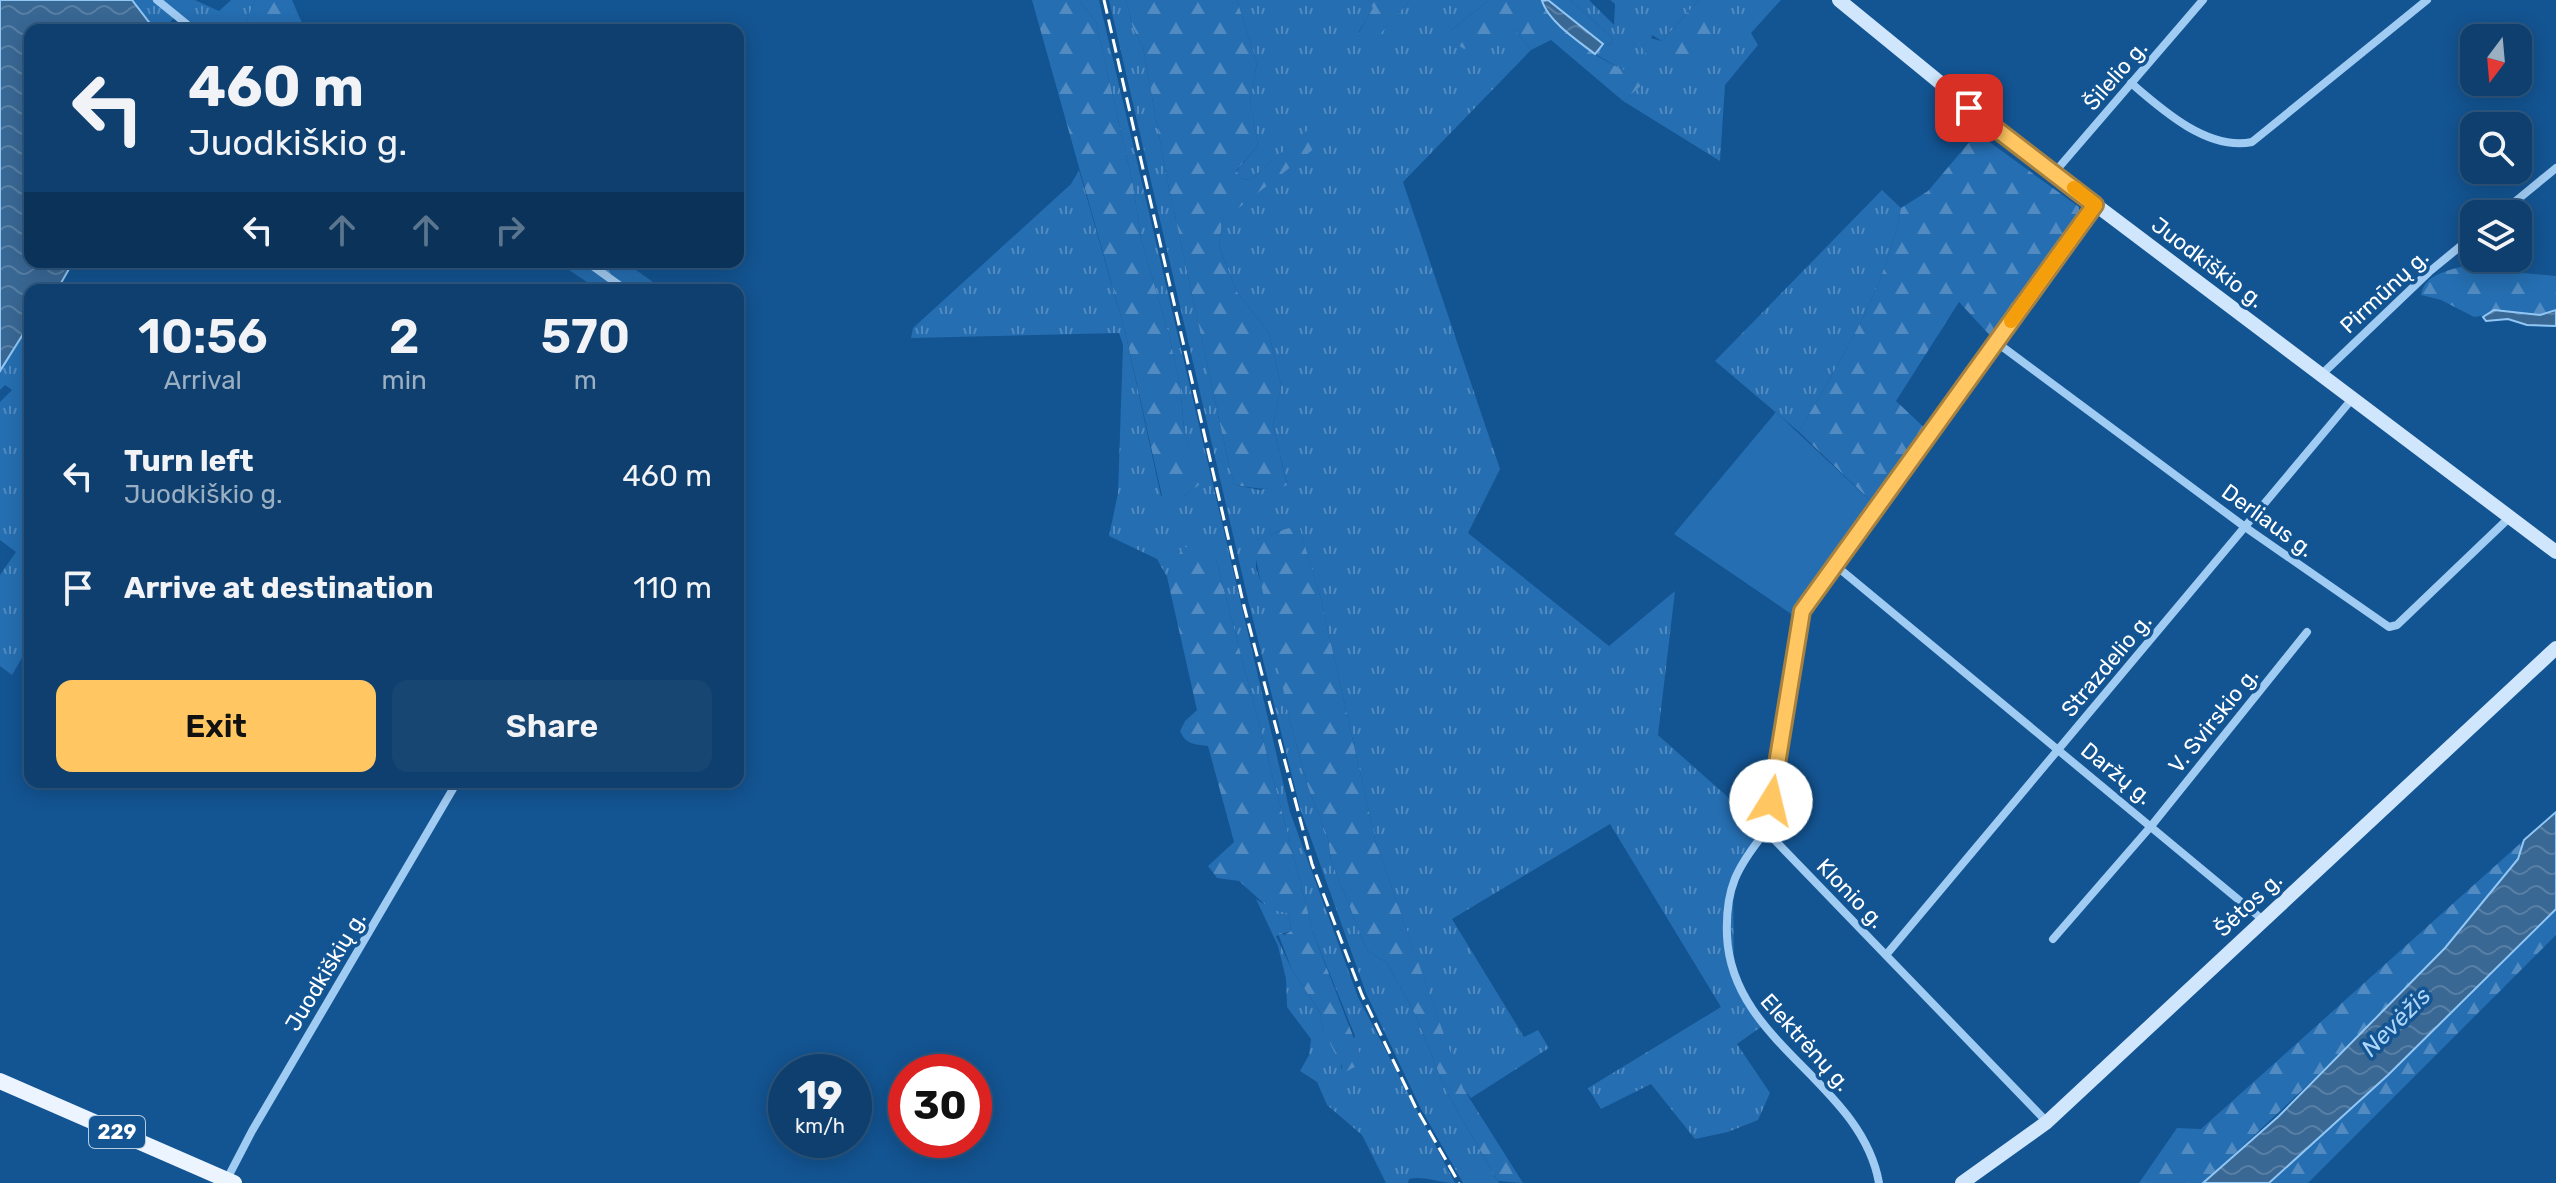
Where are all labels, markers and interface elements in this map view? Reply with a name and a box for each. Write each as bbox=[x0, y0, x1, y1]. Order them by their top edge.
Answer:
north arrow bbox=[2460, 24, 2532, 96]
map controls bbox=[2460, 24, 2532, 272]
street label: Šilelio g. bbox=[2078, 35, 2153, 116]
text: 460 m bbox=[188, 54, 364, 120]
icon: left bbox=[56, 56, 160, 160]
pin bbox=[1935, 74, 2003, 142]
icon: arrive bbox=[1947, 86, 1991, 130]
button: search bbox=[2460, 112, 2532, 184]
text: Juodkiškio g. bbox=[188, 121, 407, 164]
button: layers bbox=[2460, 200, 2532, 272]
icon: left bbox=[236, 208, 280, 252]
icon: ahead bbox=[320, 208, 364, 252]
icon: ahead bbox=[404, 208, 448, 252]
icon: right bbox=[488, 208, 532, 252]
street label: Juodkiškio g. bbox=[2146, 211, 2269, 314]
street label: Pirmūnų g. bbox=[2334, 244, 2434, 339]
text: 10:56 bbox=[138, 308, 268, 365]
text: 2 bbox=[389, 308, 419, 365]
text: 570 bbox=[541, 308, 630, 365]
text: Arrival bbox=[164, 365, 242, 396]
text: min bbox=[382, 365, 427, 396]
text: m bbox=[574, 365, 597, 396]
text: Turn left bbox=[124, 443, 254, 479]
icon: left bbox=[56, 454, 100, 498]
text: 460 m bbox=[622, 458, 712, 494]
street label: Derliaus g. bbox=[2216, 478, 2319, 563]
text: Juodkiškio g. bbox=[124, 479, 282, 510]
icon: arrive bbox=[56, 566, 100, 610]
text: Arrive at destination bbox=[124, 570, 434, 606]
text: 110 m bbox=[633, 570, 712, 606]
street label: Strazdelio g. bbox=[2055, 608, 2157, 722]
street label: V. Svirskio g. bbox=[2163, 662, 2264, 779]
button: Exit bbox=[56, 680, 376, 772]
button: Share bbox=[392, 680, 712, 772]
street label: Daržų g. bbox=[2075, 736, 2158, 810]
position arrow bbox=[1729, 759, 1813, 843]
street label: Klonio g. bbox=[1811, 853, 1890, 934]
street label: Šėtos g. bbox=[2209, 866, 2288, 942]
street label: Juodkiškių g. bbox=[279, 907, 372, 1036]
water label: Nevėžis bbox=[2356, 982, 2436, 1062]
street label: Elektrėnų g. bbox=[1755, 988, 1856, 1097]
speed limit sign: 30 bbox=[888, 1054, 992, 1158]
text: 19 bbox=[797, 1072, 843, 1119]
text: km/h bbox=[795, 1114, 845, 1138]
road number: 229 bbox=[89, 1116, 145, 1148]

